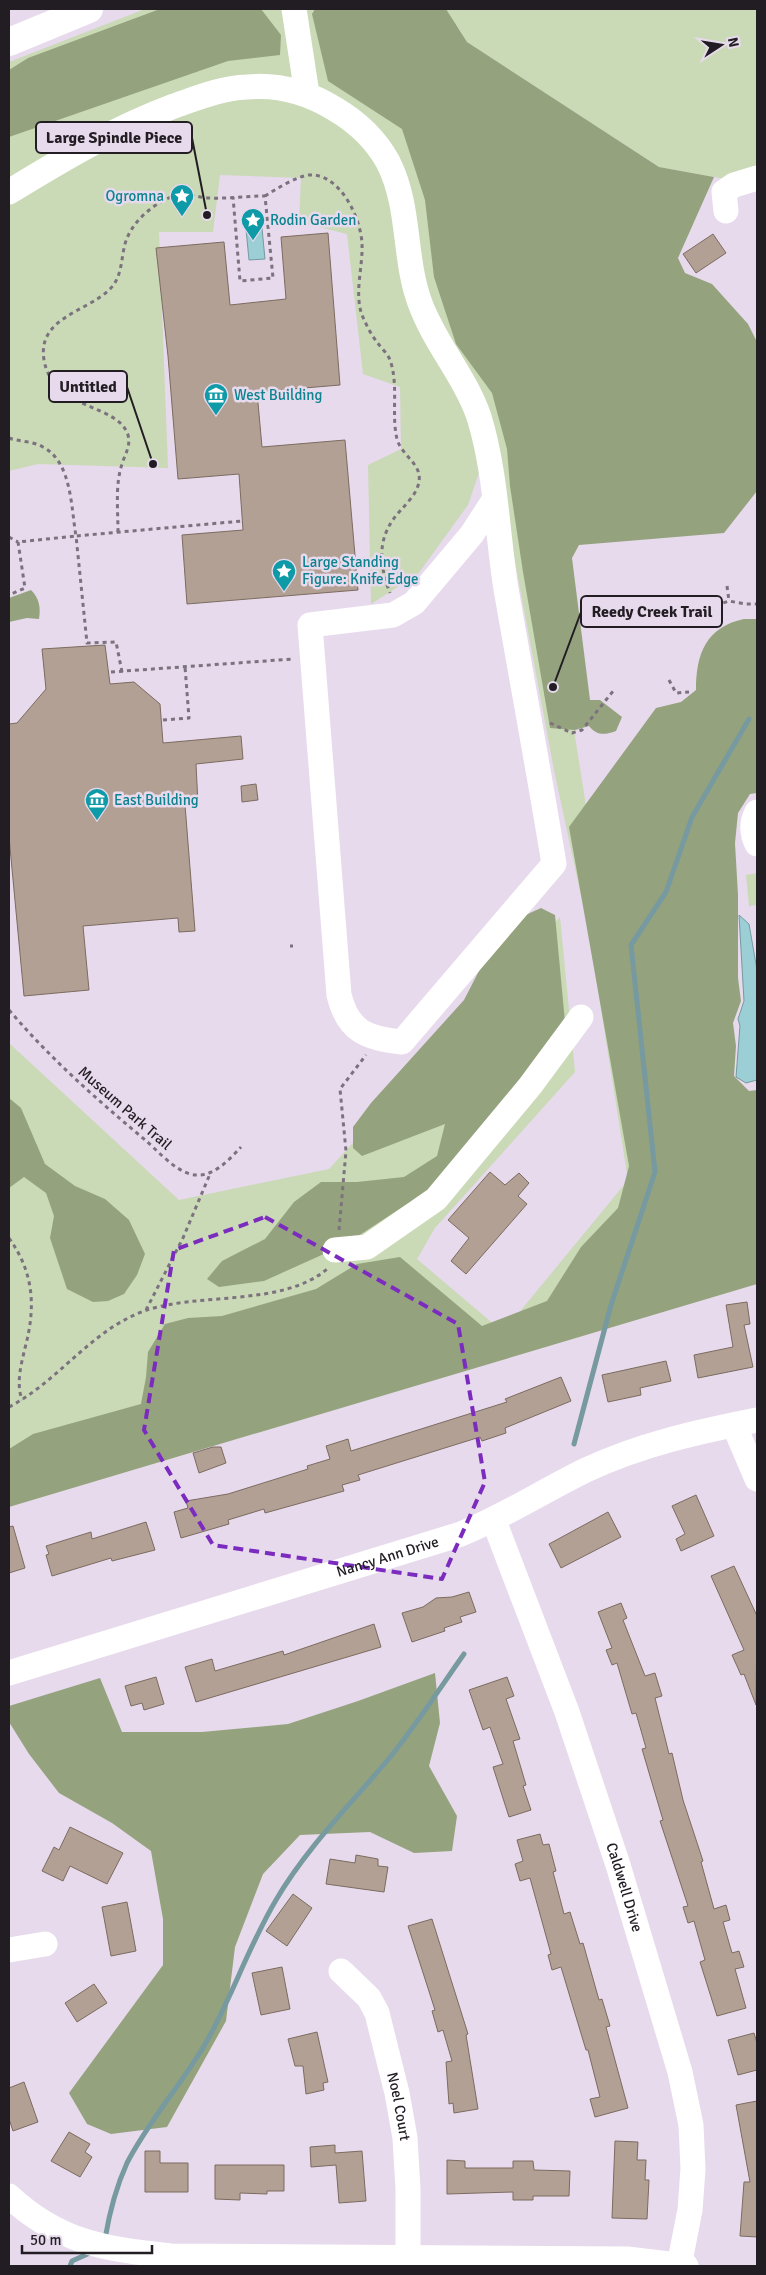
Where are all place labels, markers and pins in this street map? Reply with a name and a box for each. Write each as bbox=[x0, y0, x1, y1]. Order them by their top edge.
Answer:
callout: Large Spindle Piece bbox=[36, 122, 192, 153]
place icon: Ogromna bbox=[169, 183, 195, 217]
place label: Ogromna bbox=[105, 187, 164, 205]
place icon: Rodin Garden bbox=[240, 207, 266, 241]
place label: Rodin Garden bbox=[270, 211, 356, 229]
callout: Untitled bbox=[49, 371, 127, 402]
museum icon: West Building bbox=[203, 382, 229, 416]
place label: West Building bbox=[234, 386, 323, 404]
place label: Large Standing Figure: Knife Edge bbox=[302, 553, 419, 588]
place icon: Large Standing Figure: Knife Edge bbox=[271, 558, 297, 592]
callout: Reedy Creek Trail bbox=[581, 596, 722, 627]
museum icon: East Building bbox=[84, 787, 110, 821]
place label: East Building bbox=[114, 791, 199, 809]

